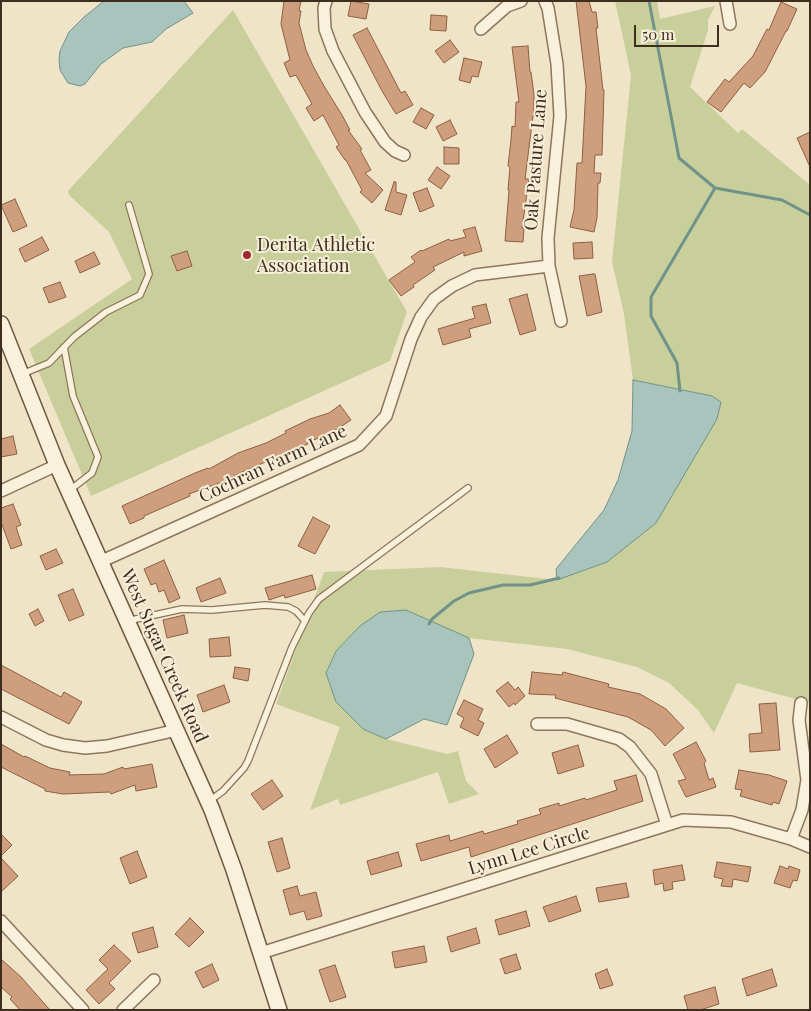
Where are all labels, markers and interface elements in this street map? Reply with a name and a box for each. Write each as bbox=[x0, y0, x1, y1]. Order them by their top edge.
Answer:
scale bar bbox=[636, 15, 721, 47]
text: 50 m bbox=[642, 24, 674, 44]
street label: Oak Pasture Lane bbox=[520, 89, 552, 231]
place label: Derita Athletic Association bbox=[257, 234, 375, 276]
marker: Derita Athletic Association bbox=[241, 249, 253, 261]
street label: Cochran Farm Lane bbox=[196, 420, 350, 508]
street label: West Sugar Creek Road bbox=[116, 566, 212, 746]
street label: Lynn Lee Circle bbox=[466, 822, 592, 880]

